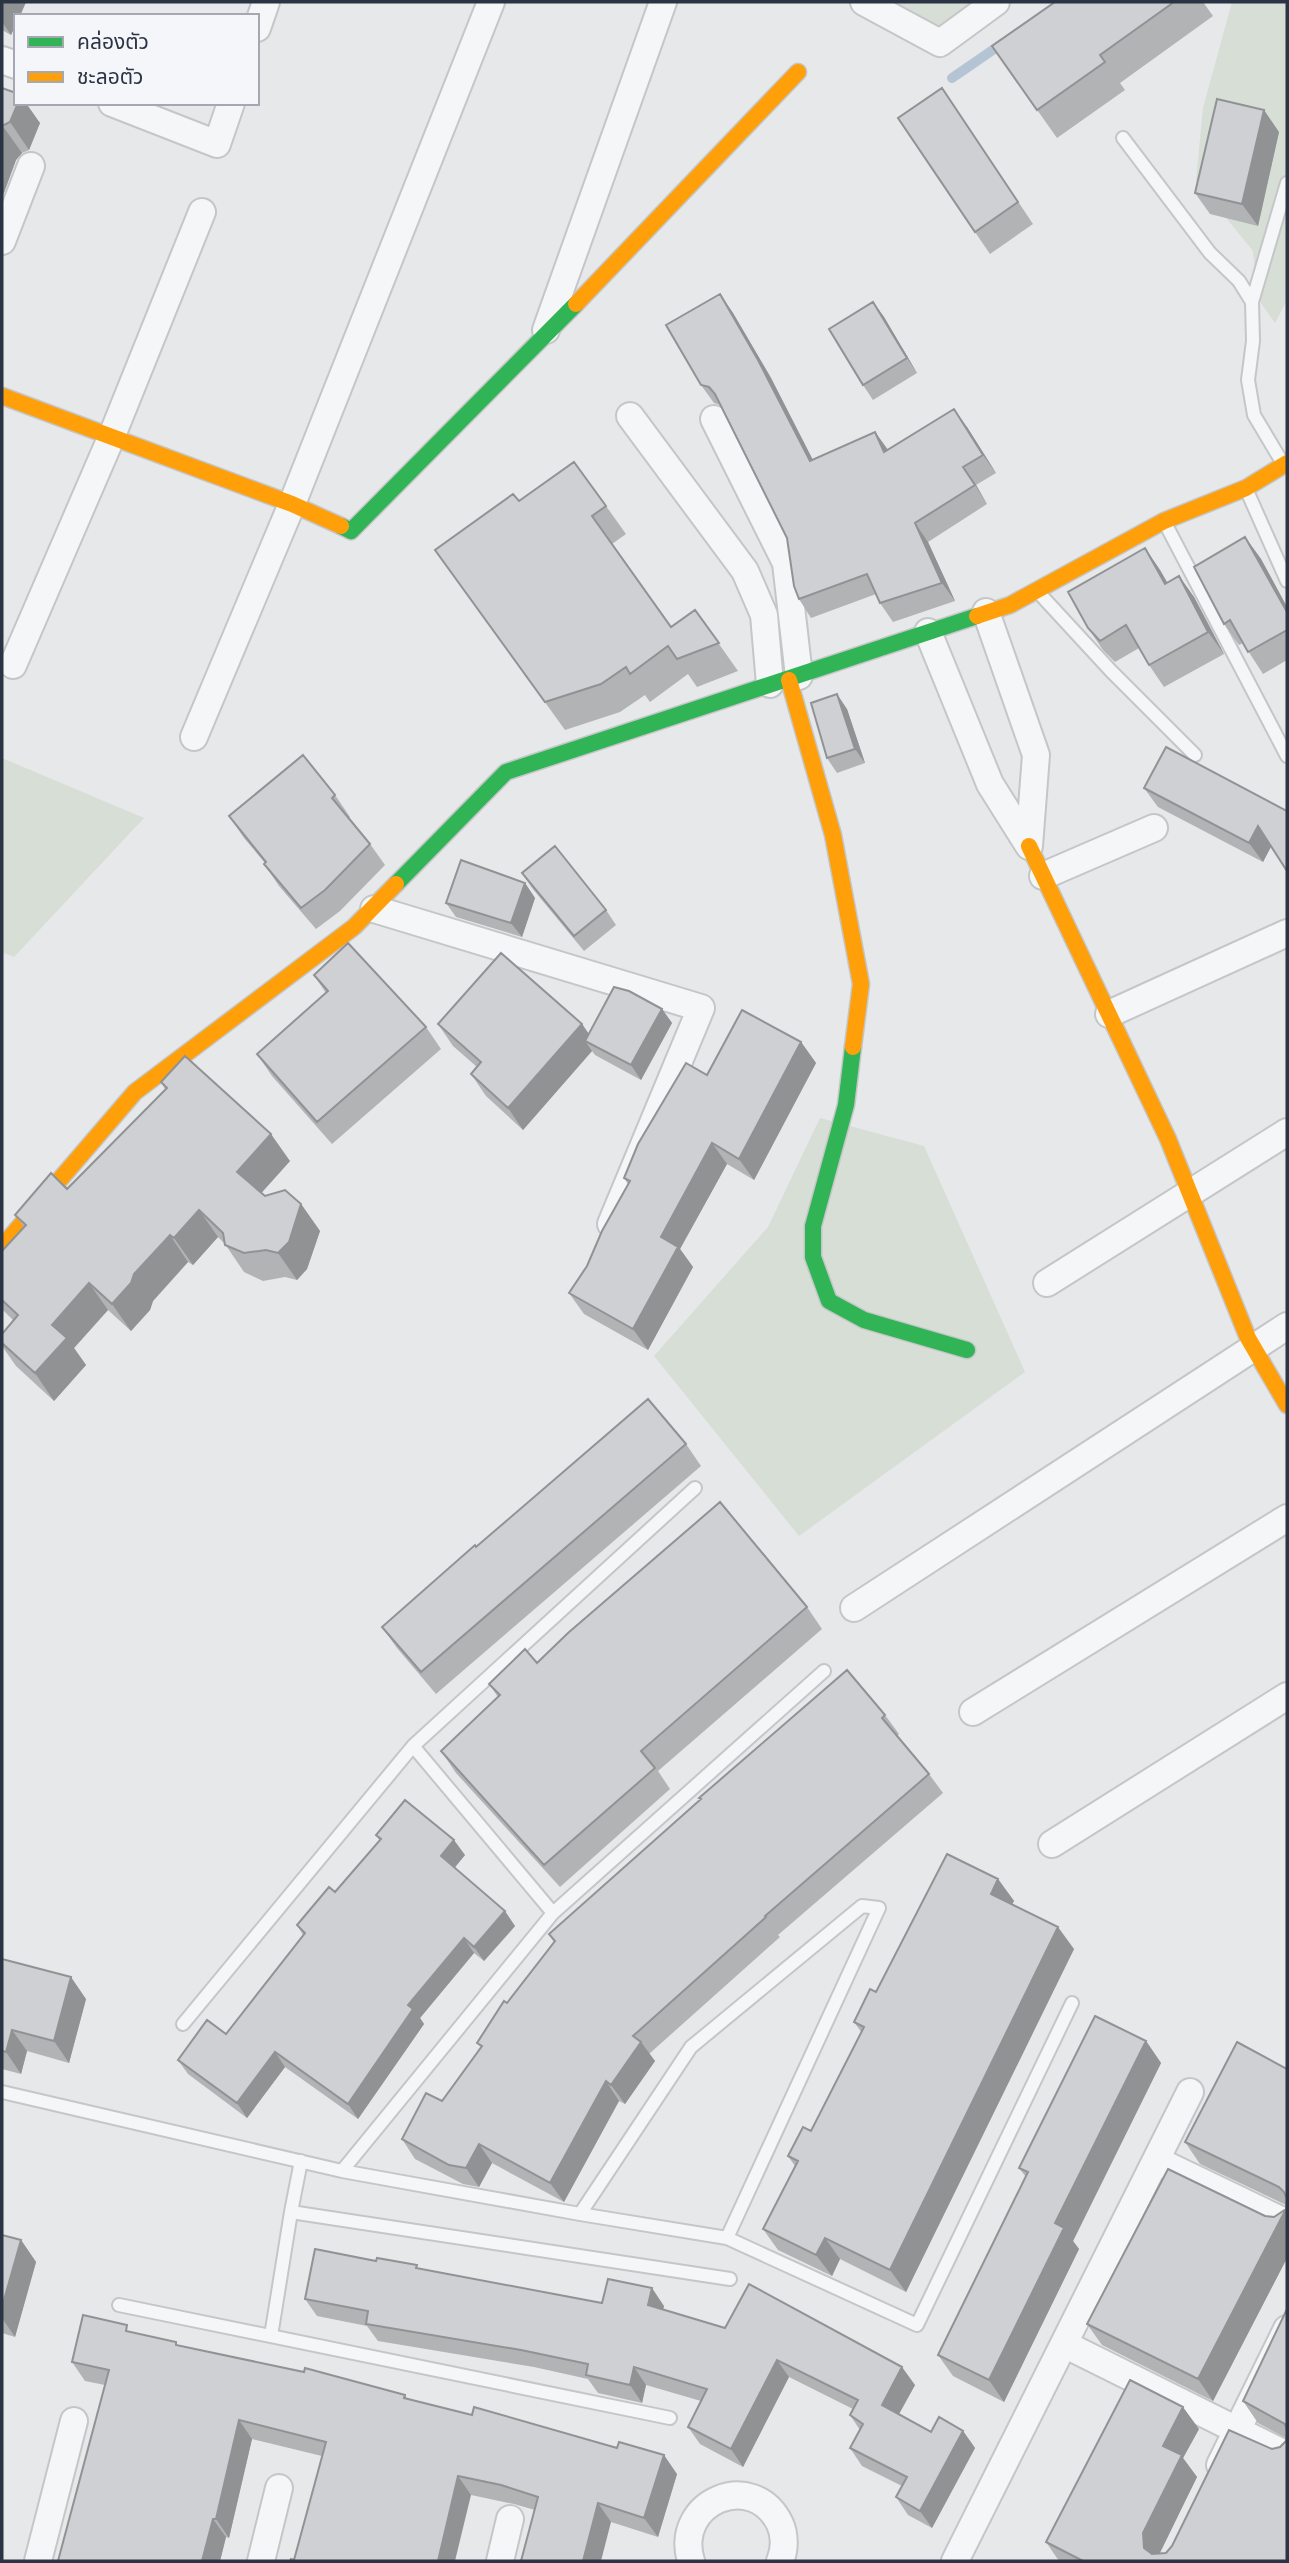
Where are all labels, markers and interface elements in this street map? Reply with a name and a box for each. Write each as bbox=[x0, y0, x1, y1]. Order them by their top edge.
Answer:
legend bbox=[14, 14, 259, 105]
text: คล่องตัว bbox=[77, 30, 149, 54]
text: ชะลอตัว bbox=[77, 65, 143, 89]

